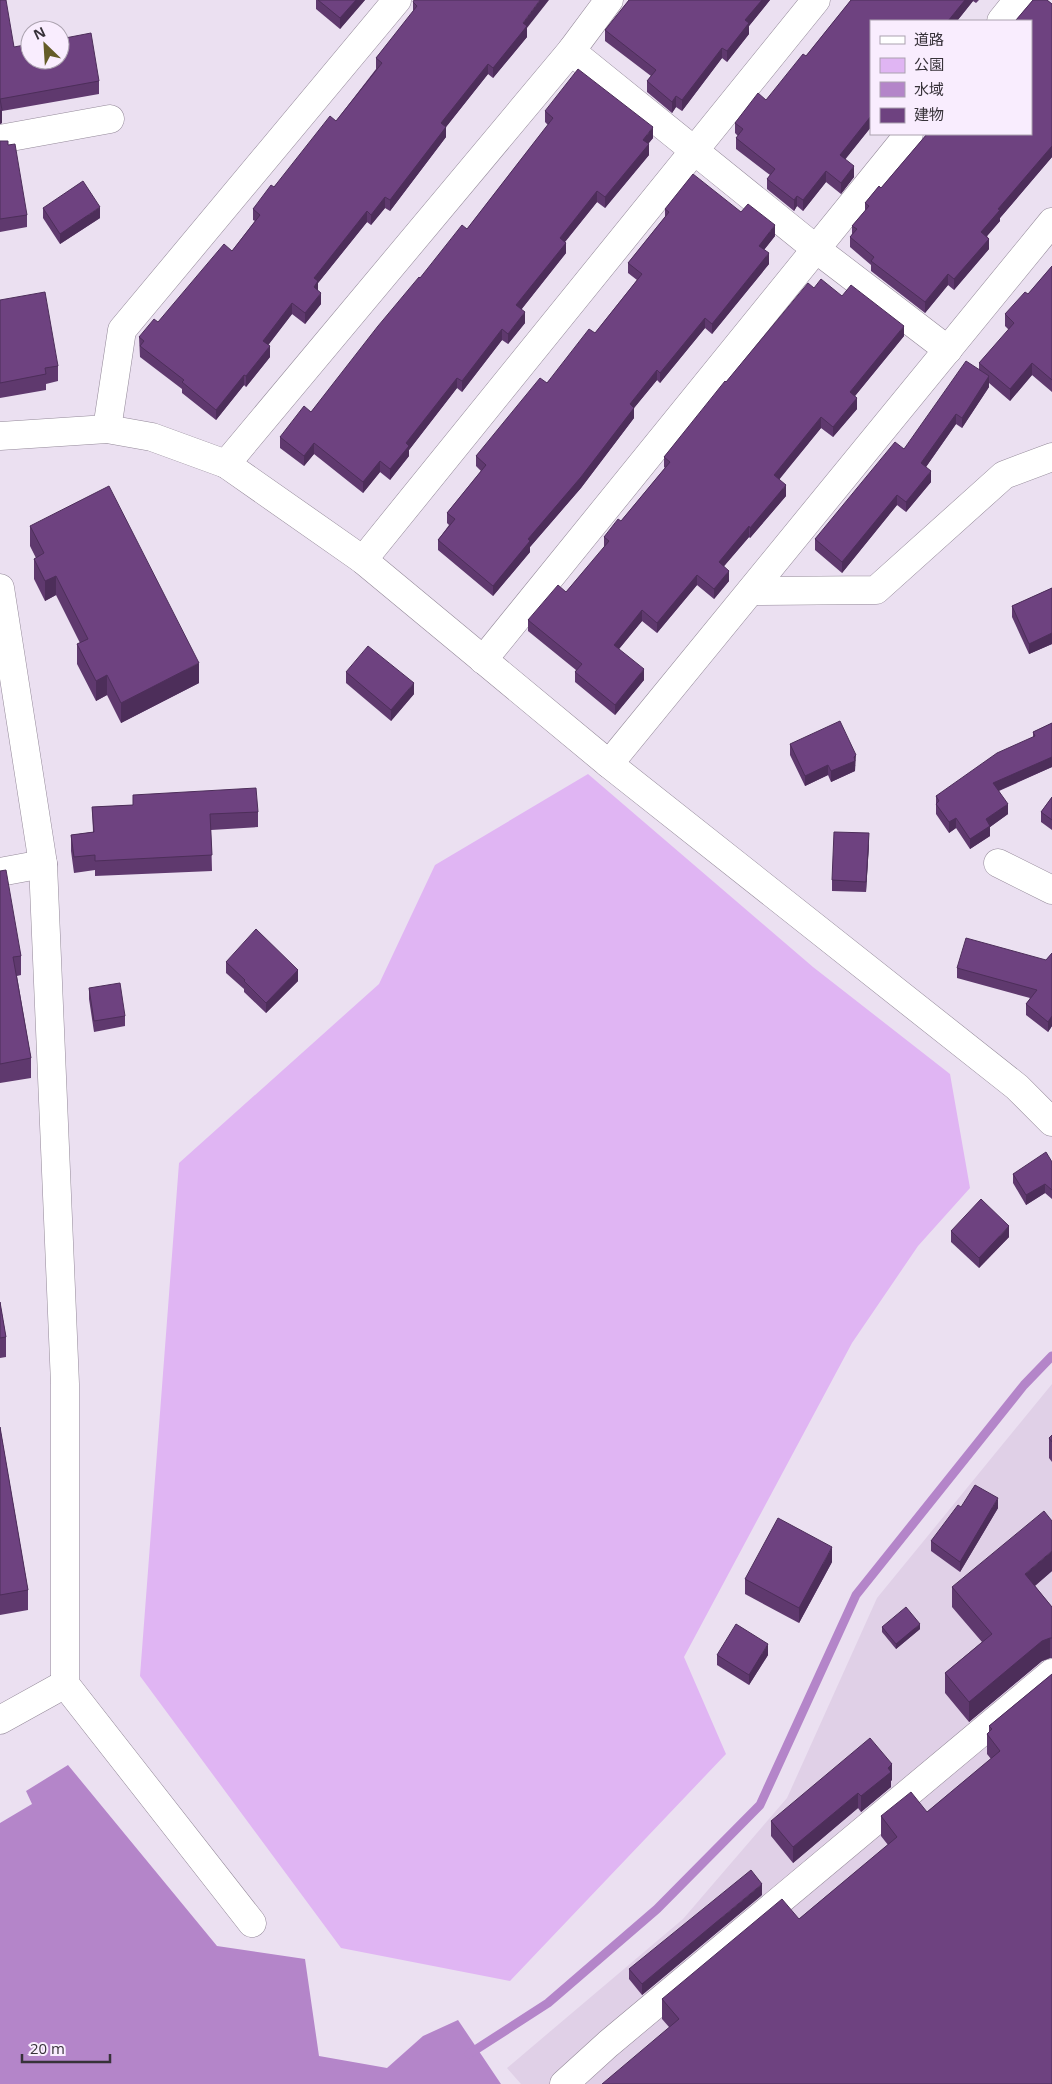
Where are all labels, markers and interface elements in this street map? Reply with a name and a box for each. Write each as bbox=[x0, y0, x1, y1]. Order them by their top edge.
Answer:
north arrow bbox=[20, 20, 70, 70]
legend bbox=[870, 20, 1032, 135]
text: N bbox=[30, 22, 48, 44]
text: 道路 bbox=[914, 29, 944, 49]
text: 公園 bbox=[914, 54, 944, 74]
text: 水域 bbox=[914, 79, 944, 99]
text: 建物 bbox=[914, 104, 944, 124]
scale bar bbox=[22, 2032, 110, 2064]
text: 20 m bbox=[30, 2038, 65, 2058]

